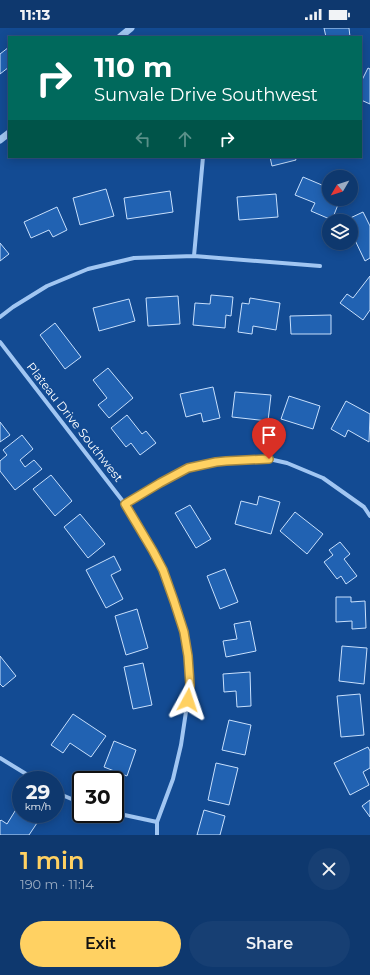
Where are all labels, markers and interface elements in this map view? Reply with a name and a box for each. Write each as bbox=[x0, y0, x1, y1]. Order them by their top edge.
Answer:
text: 11:13 bbox=[20, 5, 50, 24]
text: 110 m bbox=[94, 50, 172, 84]
icon: right bbox=[28, 52, 80, 104]
text: Sunvale Drive Southwest bbox=[94, 84, 318, 106]
icon: left bbox=[132, 128, 154, 150]
icon: ahead bbox=[174, 128, 196, 150]
icon: right bbox=[216, 128, 238, 150]
north arrow bbox=[322, 170, 358, 206]
map controls bbox=[322, 170, 358, 250]
button: layers bbox=[322, 214, 358, 250]
street label: Plateau Drive Southwest bbox=[24, 359, 126, 485]
pin bbox=[252, 418, 286, 459]
icon: arrive bbox=[258, 424, 280, 446]
position arrow bbox=[167, 679, 209, 721]
speed limit sign: 30 bbox=[72, 771, 124, 823]
text: 29 bbox=[26, 780, 50, 804]
text: km/h bbox=[25, 800, 51, 813]
text: 1 min bbox=[20, 846, 84, 875]
button: close bbox=[308, 848, 350, 890]
text: 190 m · 11:14 bbox=[20, 876, 94, 892]
button: Exit bbox=[20, 921, 181, 967]
button: Share bbox=[189, 921, 350, 967]

